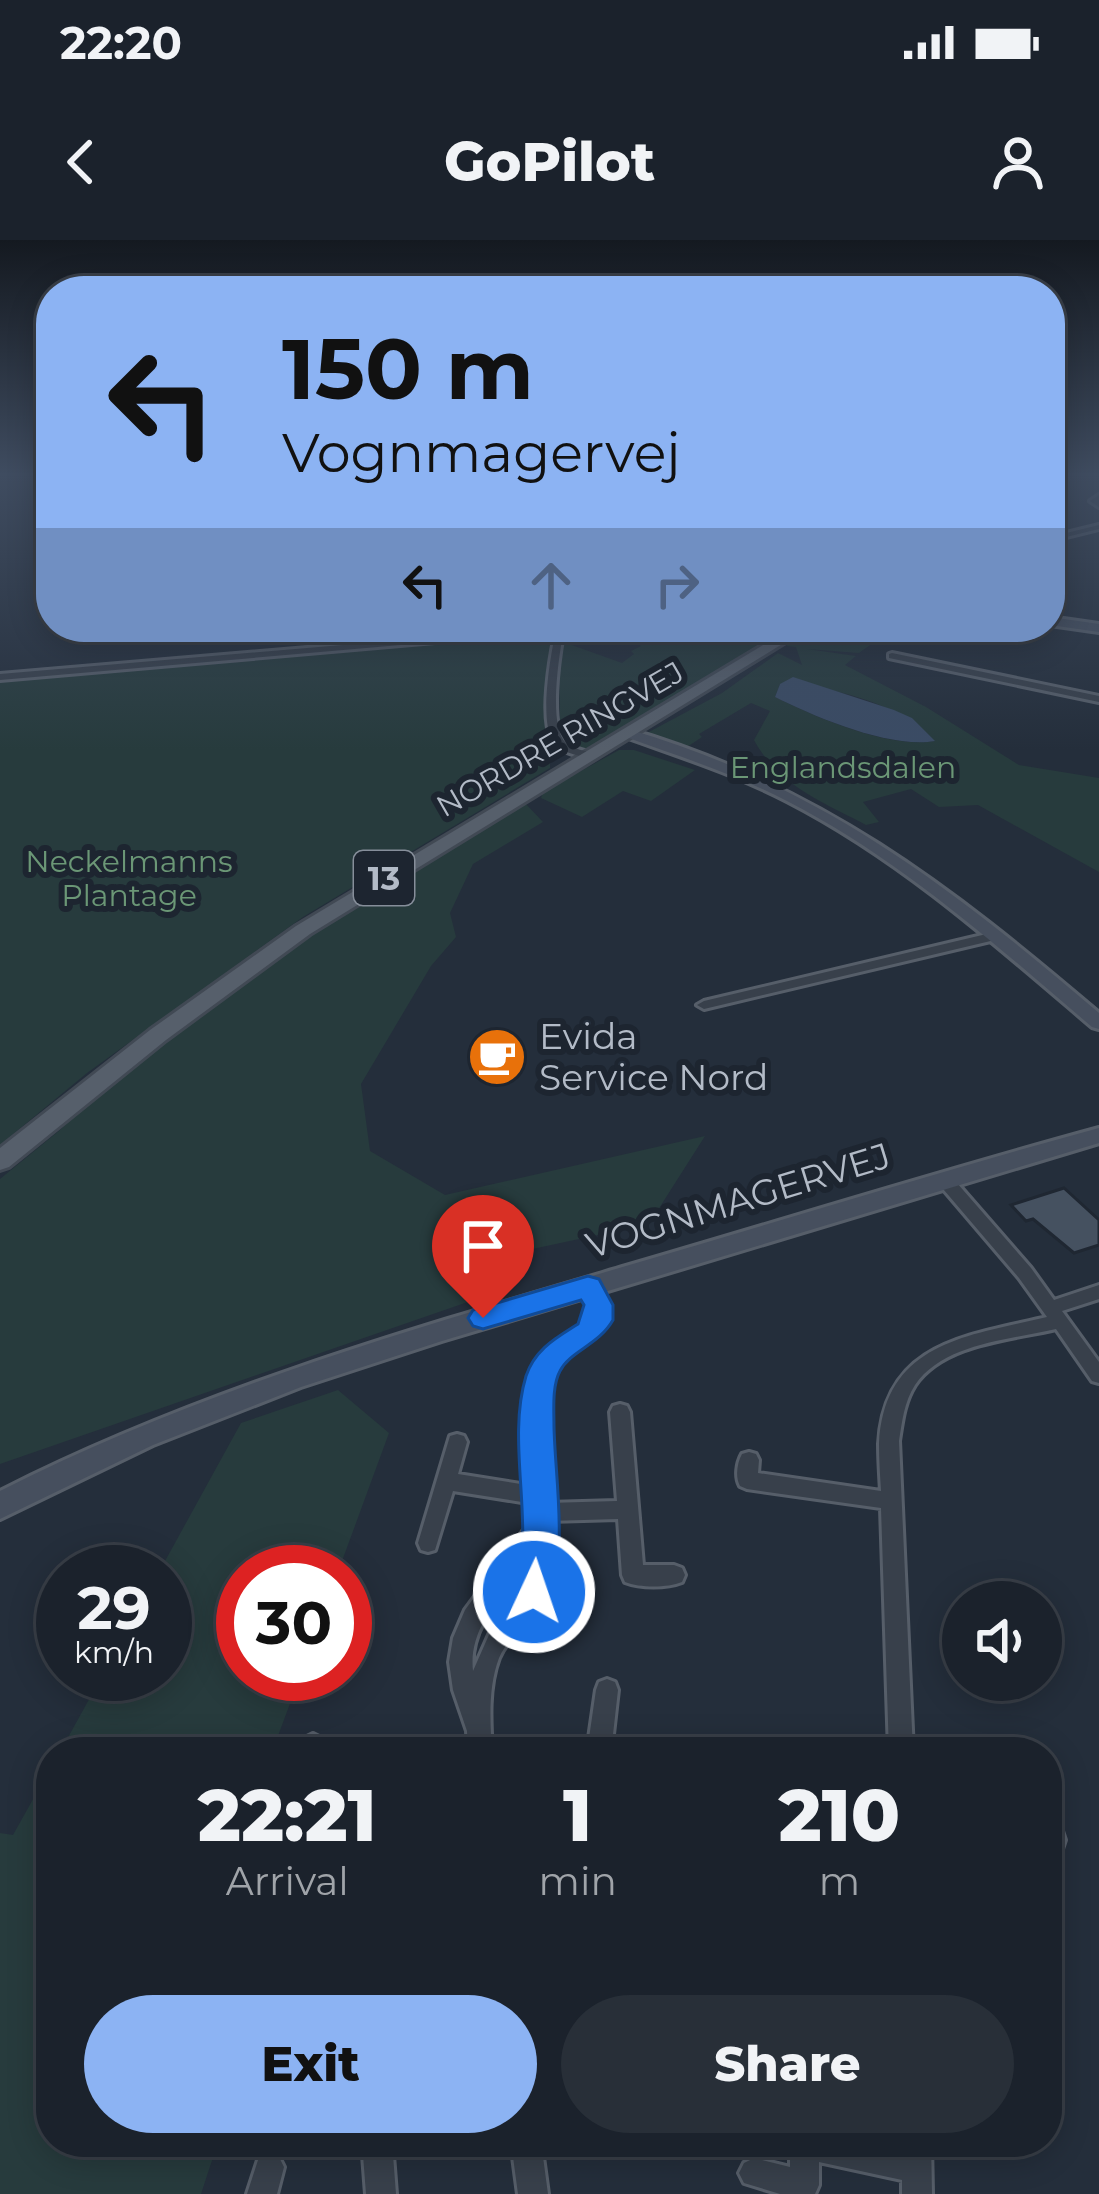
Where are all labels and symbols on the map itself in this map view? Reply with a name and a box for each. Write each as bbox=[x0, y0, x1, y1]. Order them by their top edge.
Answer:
street label: NORDRE RINGVEJ bbox=[430, 653, 690, 825]
park label: Englandsdalen bbox=[730, 749, 956, 786]
park label: Neckelmanns Plantage bbox=[25, 843, 233, 914]
road number: 13 bbox=[354, 851, 414, 905]
place label: Evida Service Nord bbox=[539, 1014, 768, 1099]
cafe icon: Evida Service Nord bbox=[466, 1026, 528, 1088]
street label: VOGNMAGERVEJ bbox=[580, 1133, 896, 1267]
pin bbox=[432, 1195, 534, 1318]
position arrow bbox=[471, 1529, 597, 1655]
speed limit sign: 30 bbox=[216, 1545, 372, 1701]

